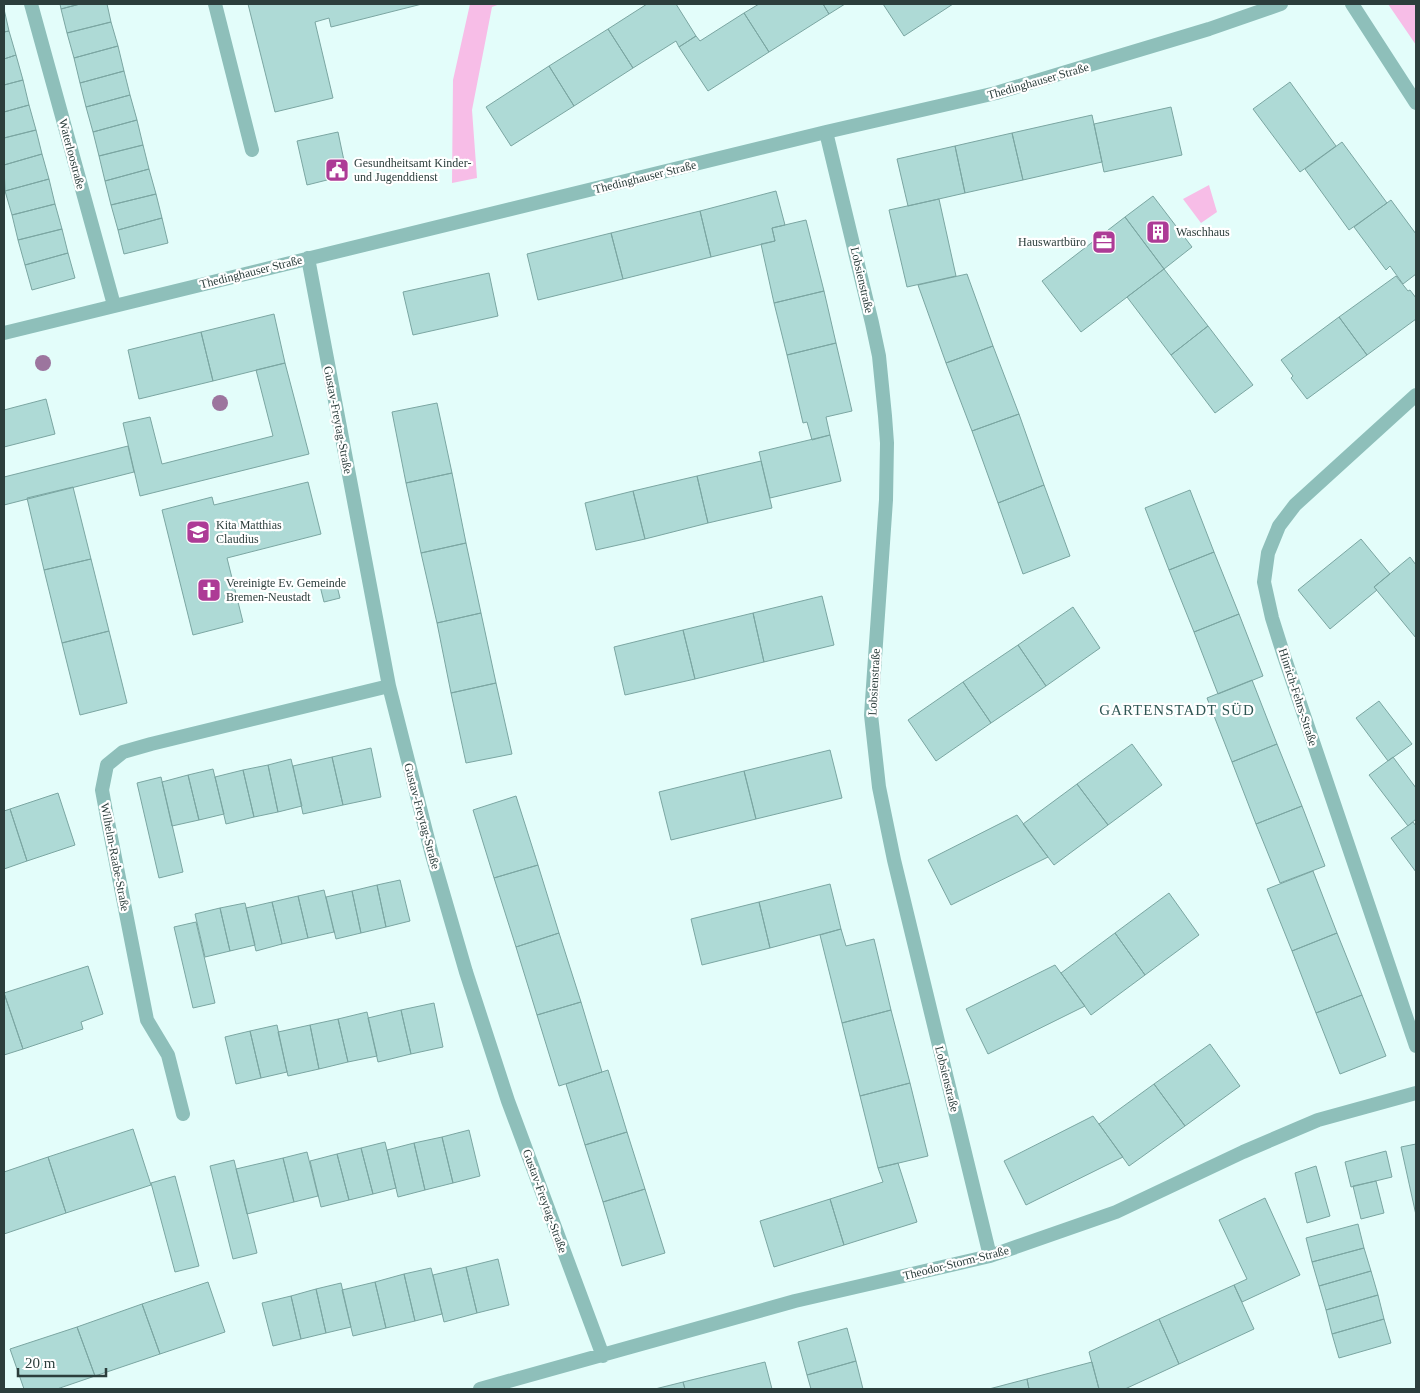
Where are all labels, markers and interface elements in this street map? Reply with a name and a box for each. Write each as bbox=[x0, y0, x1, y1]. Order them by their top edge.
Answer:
street label: Thedinghauser Straße bbox=[986, 60, 1090, 102]
street label: Waterloostraße bbox=[56, 117, 88, 191]
place label: Gesundheitsamt Kinder- und Jugenddienst bbox=[354, 156, 471, 184]
public building icon: Gesundheitsamt Kinder- und Jugenddienst bbox=[324, 157, 350, 183]
street label: Thedinghauser Straße bbox=[592, 158, 698, 196]
building icon: Waschhaus bbox=[1145, 219, 1171, 245]
place label: Waschhaus bbox=[1176, 225, 1230, 239]
office icon: Hauswartbüro bbox=[1091, 229, 1117, 255]
place label: Hauswartbüro bbox=[1018, 235, 1086, 249]
street label: Lobsienstraße bbox=[848, 246, 876, 314]
street label: Thedinghauser Straße bbox=[198, 253, 304, 291]
street label: Gustav-Freytag-Straße bbox=[321, 365, 355, 475]
place label: Kita Matthias Claudius bbox=[216, 518, 282, 546]
school or university icon: Kita Matthias Claudius bbox=[185, 519, 211, 545]
place label: Vereinigte Ev. Gemeinde Bremen-Neustadt bbox=[226, 576, 346, 604]
church icon: Vereinigte Ev. Gemeinde Bremen-Neustadt bbox=[196, 577, 222, 603]
street label: Hinrich-Fehrs-Straße bbox=[1276, 646, 1320, 748]
street label: Lobsienstraße bbox=[865, 648, 883, 716]
district label: GARTENSTADT SÜD bbox=[1099, 702, 1255, 718]
street label: Gustav-Freytag-Straße bbox=[401, 761, 443, 871]
street label: Wilhelm-Raabe-Straße bbox=[98, 802, 132, 912]
street label: Lobsienstraße bbox=[932, 1045, 962, 1113]
street label: Gustav-Freytag-Straße bbox=[520, 1147, 570, 1255]
street label: Theodor-Storm-Straße bbox=[902, 1243, 1010, 1283]
scale bar bbox=[18, 1346, 105, 1378]
text: 20 m bbox=[25, 1355, 56, 1371]

